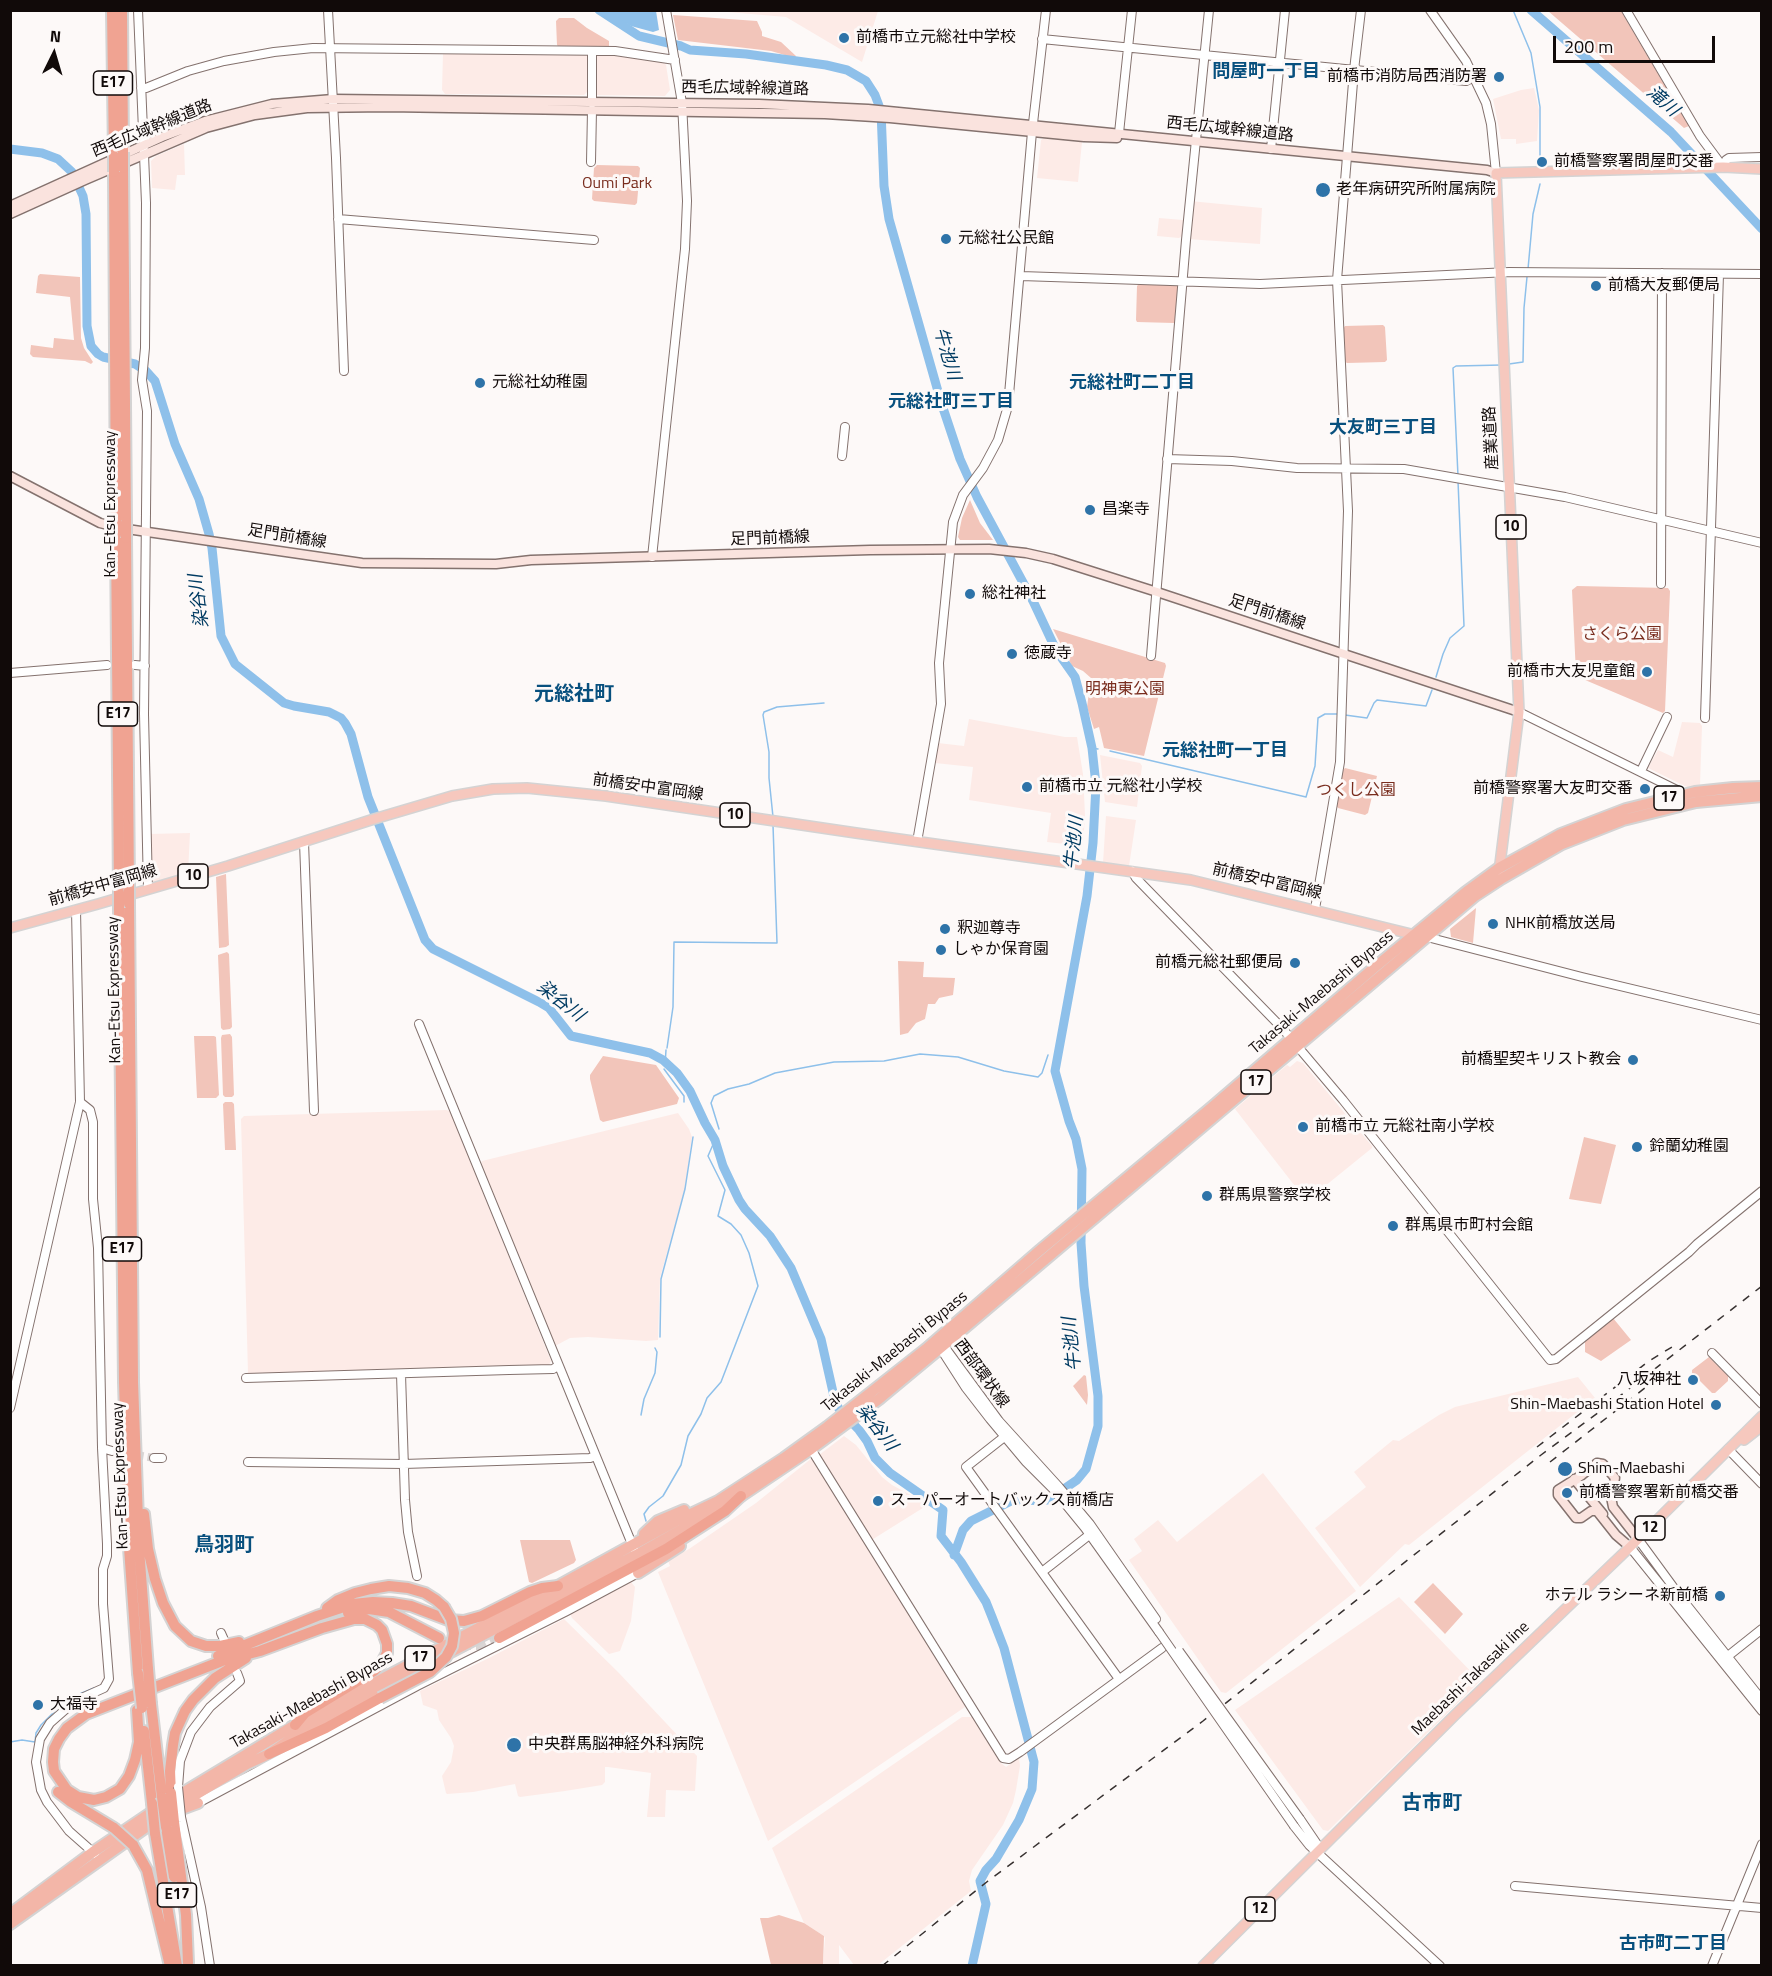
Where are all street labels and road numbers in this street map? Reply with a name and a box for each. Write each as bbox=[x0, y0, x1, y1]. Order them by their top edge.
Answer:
road number: E17 bbox=[94, 71, 132, 95]
street label: 西毛広域幹線道路 bbox=[681, 78, 809, 100]
street label: 西毛広域幹線道路 bbox=[89, 96, 215, 162]
street label: 西毛広域幹線道路 bbox=[1165, 114, 1295, 146]
street label: 産業道路 bbox=[1481, 406, 1503, 470]
street label: Kan-Etsu Expressway bbox=[101, 430, 121, 578]
road number: 10 bbox=[1496, 515, 1526, 539]
street label: 足門前橋線 bbox=[246, 521, 328, 553]
street label: 足門前橋線 bbox=[730, 528, 810, 550]
street label: 足門前橋線 bbox=[1226, 592, 1308, 634]
road number: E17 bbox=[98, 702, 138, 726]
street label: 前橋安中富岡線 bbox=[591, 771, 705, 805]
road number: 17 bbox=[1654, 786, 1684, 810]
road number: 10 bbox=[720, 803, 750, 827]
street label: 前橋安中富岡線 bbox=[1210, 860, 1324, 904]
street label: 前橋安中富岡線 bbox=[47, 861, 159, 911]
road number: 10 bbox=[178, 864, 208, 888]
street label: Kan-Etsu Expressway bbox=[104, 916, 126, 1064]
street label: Takasaki-Maebashi Bypass bbox=[1246, 927, 1398, 1059]
road number: 17 bbox=[1241, 1070, 1271, 1094]
road number: E17 bbox=[102, 1237, 142, 1261]
street label: Takasaki-Maebashi Bypass bbox=[818, 1287, 972, 1417]
street label: 西部環状線 bbox=[950, 1336, 1012, 1412]
street label: Kan-Etsu Expressway bbox=[109, 1402, 133, 1550]
road number: 12 bbox=[1635, 1516, 1665, 1540]
street label: Maebashi-Takasaki line bbox=[1408, 1618, 1534, 1740]
road number: 17 bbox=[405, 1646, 435, 1670]
street label: Takasaki-Maebashi Bypass bbox=[228, 1648, 396, 1754]
road number: E17 bbox=[158, 1883, 196, 1907]
road number: 12 bbox=[1245, 1897, 1275, 1921]

